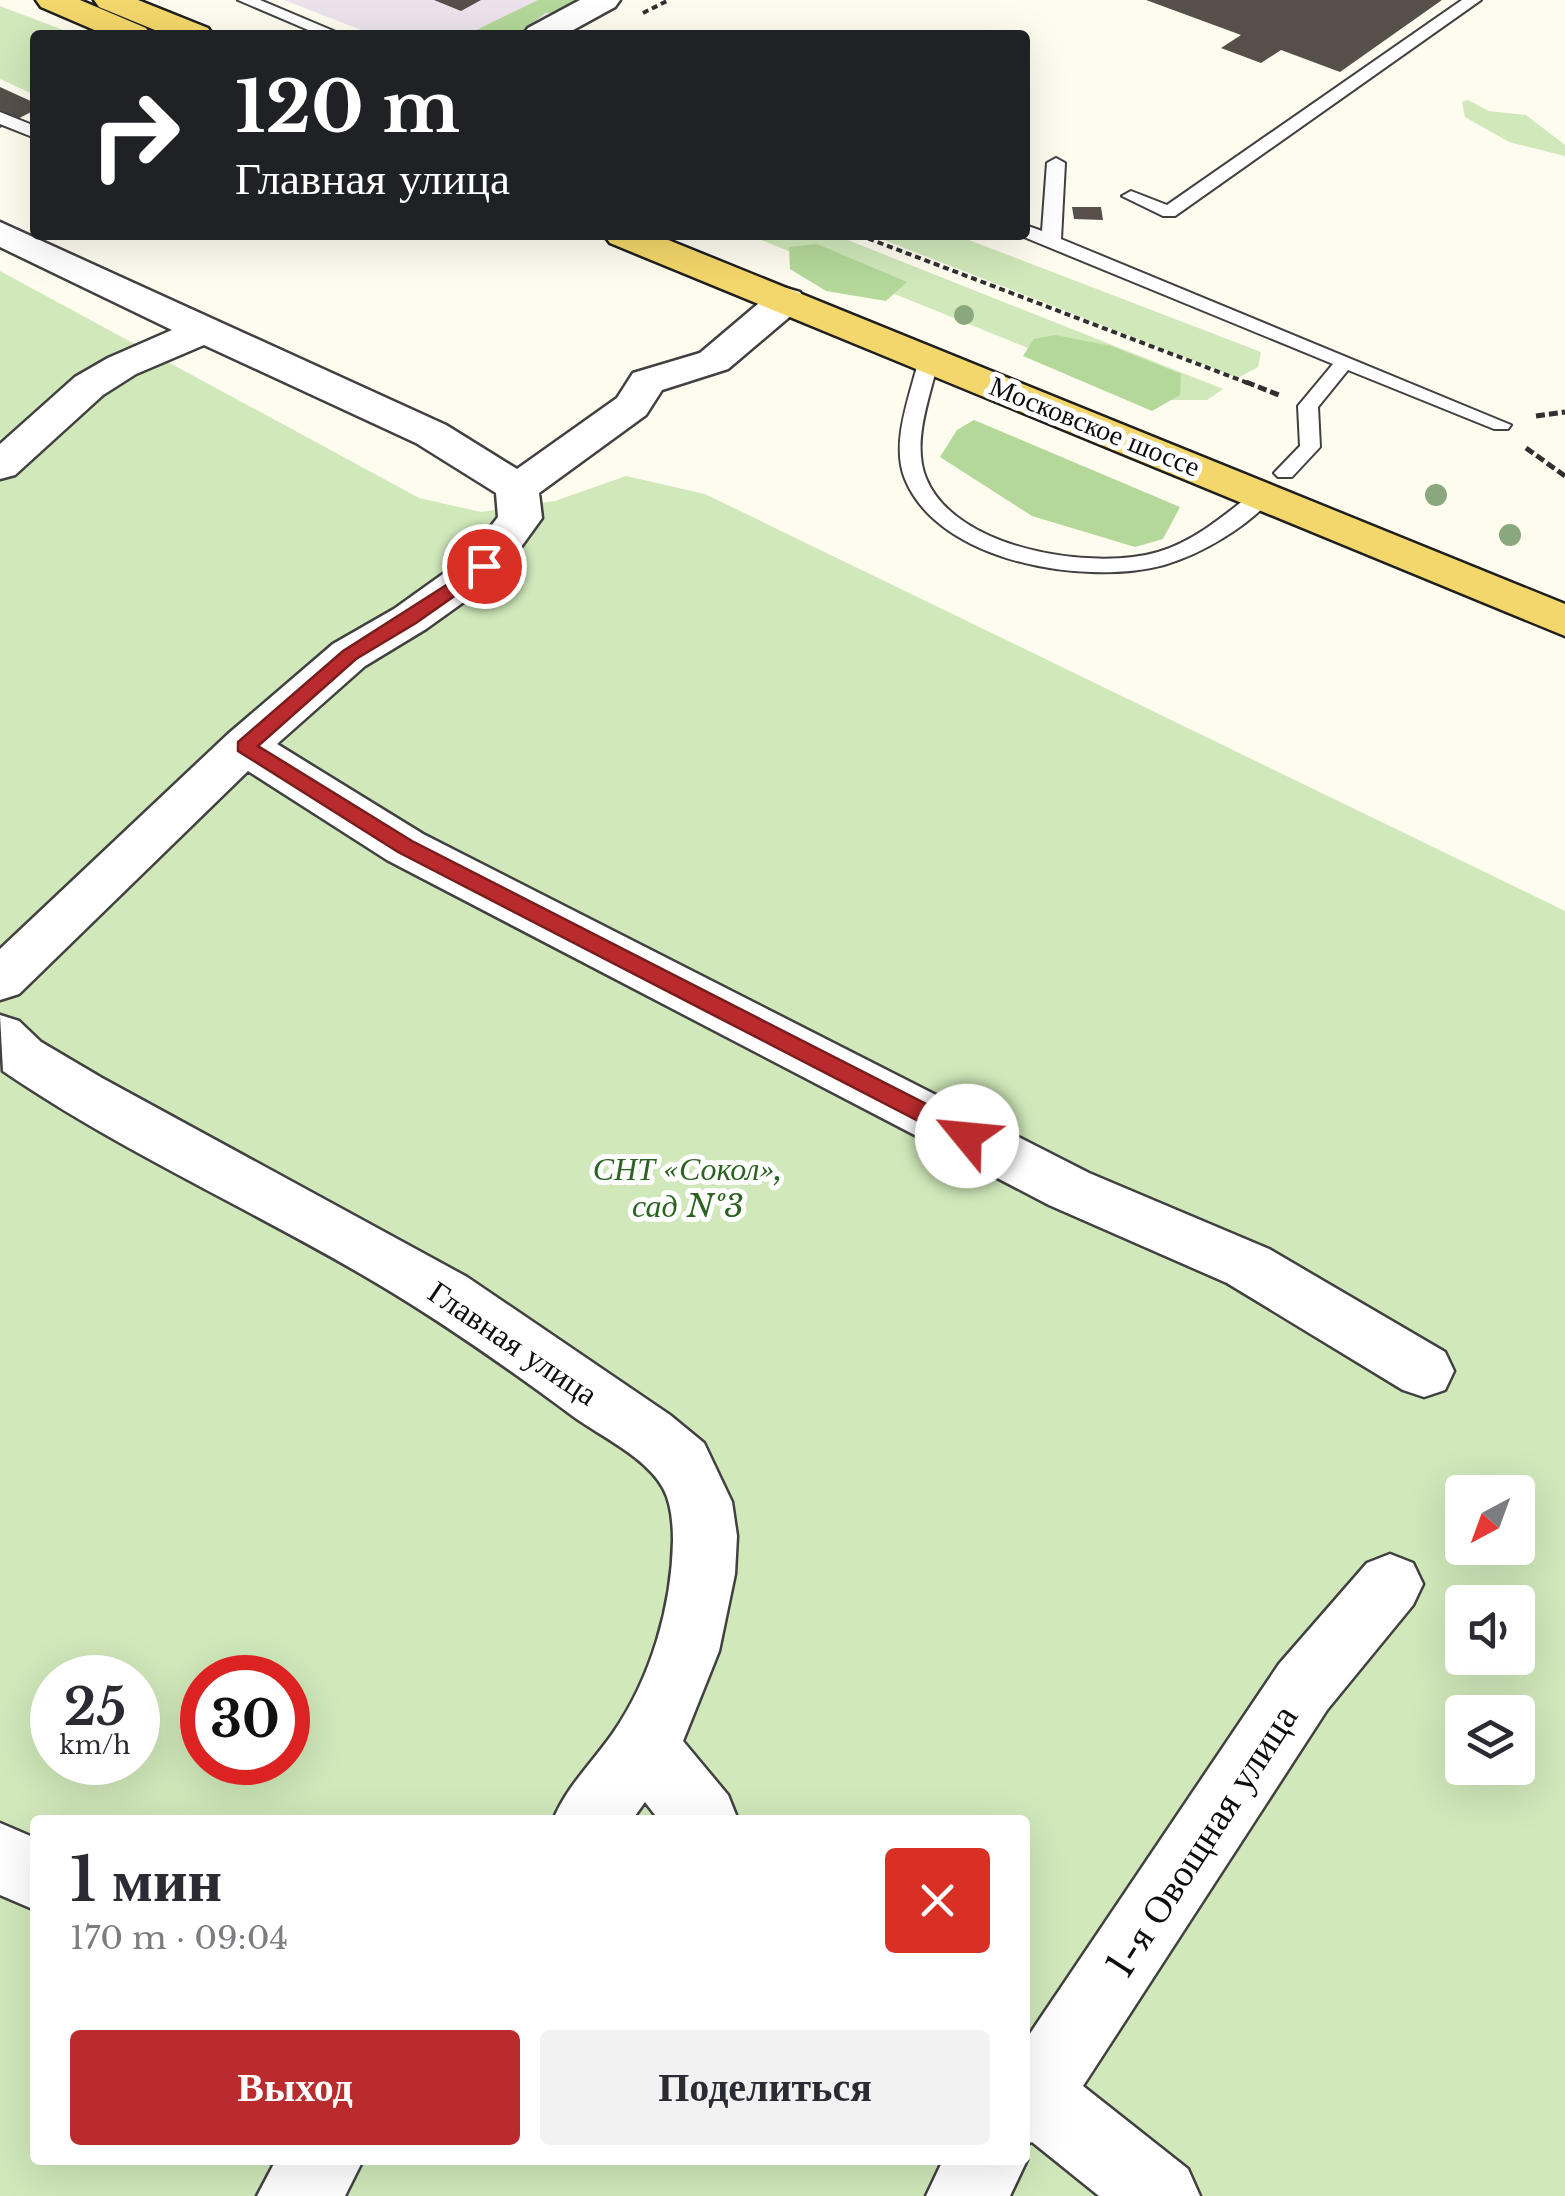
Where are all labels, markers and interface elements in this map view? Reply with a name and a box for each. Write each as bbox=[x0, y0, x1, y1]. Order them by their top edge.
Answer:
text: 120 m bbox=[235, 64, 460, 151]
icon: right bbox=[70, 70, 200, 200]
text: Главная улица bbox=[235, 150, 510, 206]
street label: Московское шоссе bbox=[984, 368, 1205, 485]
pin bbox=[442, 524, 527, 609]
icon: arrive bbox=[457, 539, 512, 594]
position arrow bbox=[915, 1084, 1019, 1188]
park label: СНТ «Сокол», сад №3 bbox=[593, 1149, 783, 1226]
street label: Главная улица bbox=[421, 1272, 605, 1414]
north arrow bbox=[1445, 1475, 1535, 1565]
map controls bbox=[1445, 1475, 1535, 1785]
button: sound bbox=[1445, 1585, 1535, 1675]
speed limit sign: 30 bbox=[180, 1655, 310, 1785]
text: 25 bbox=[64, 1676, 126, 1739]
street label: 1-я Овощная улица bbox=[1096, 1695, 1307, 1986]
button: layers bbox=[1445, 1695, 1535, 1785]
text: km/h bbox=[60, 1730, 130, 1761]
text: 1 мин bbox=[70, 1843, 222, 1917]
button: close bbox=[885, 1848, 990, 1953]
text: 170 m · 09:04 bbox=[70, 1918, 288, 1958]
button: Выход bbox=[70, 2030, 520, 2145]
button: Поделиться bbox=[540, 2030, 990, 2145]

